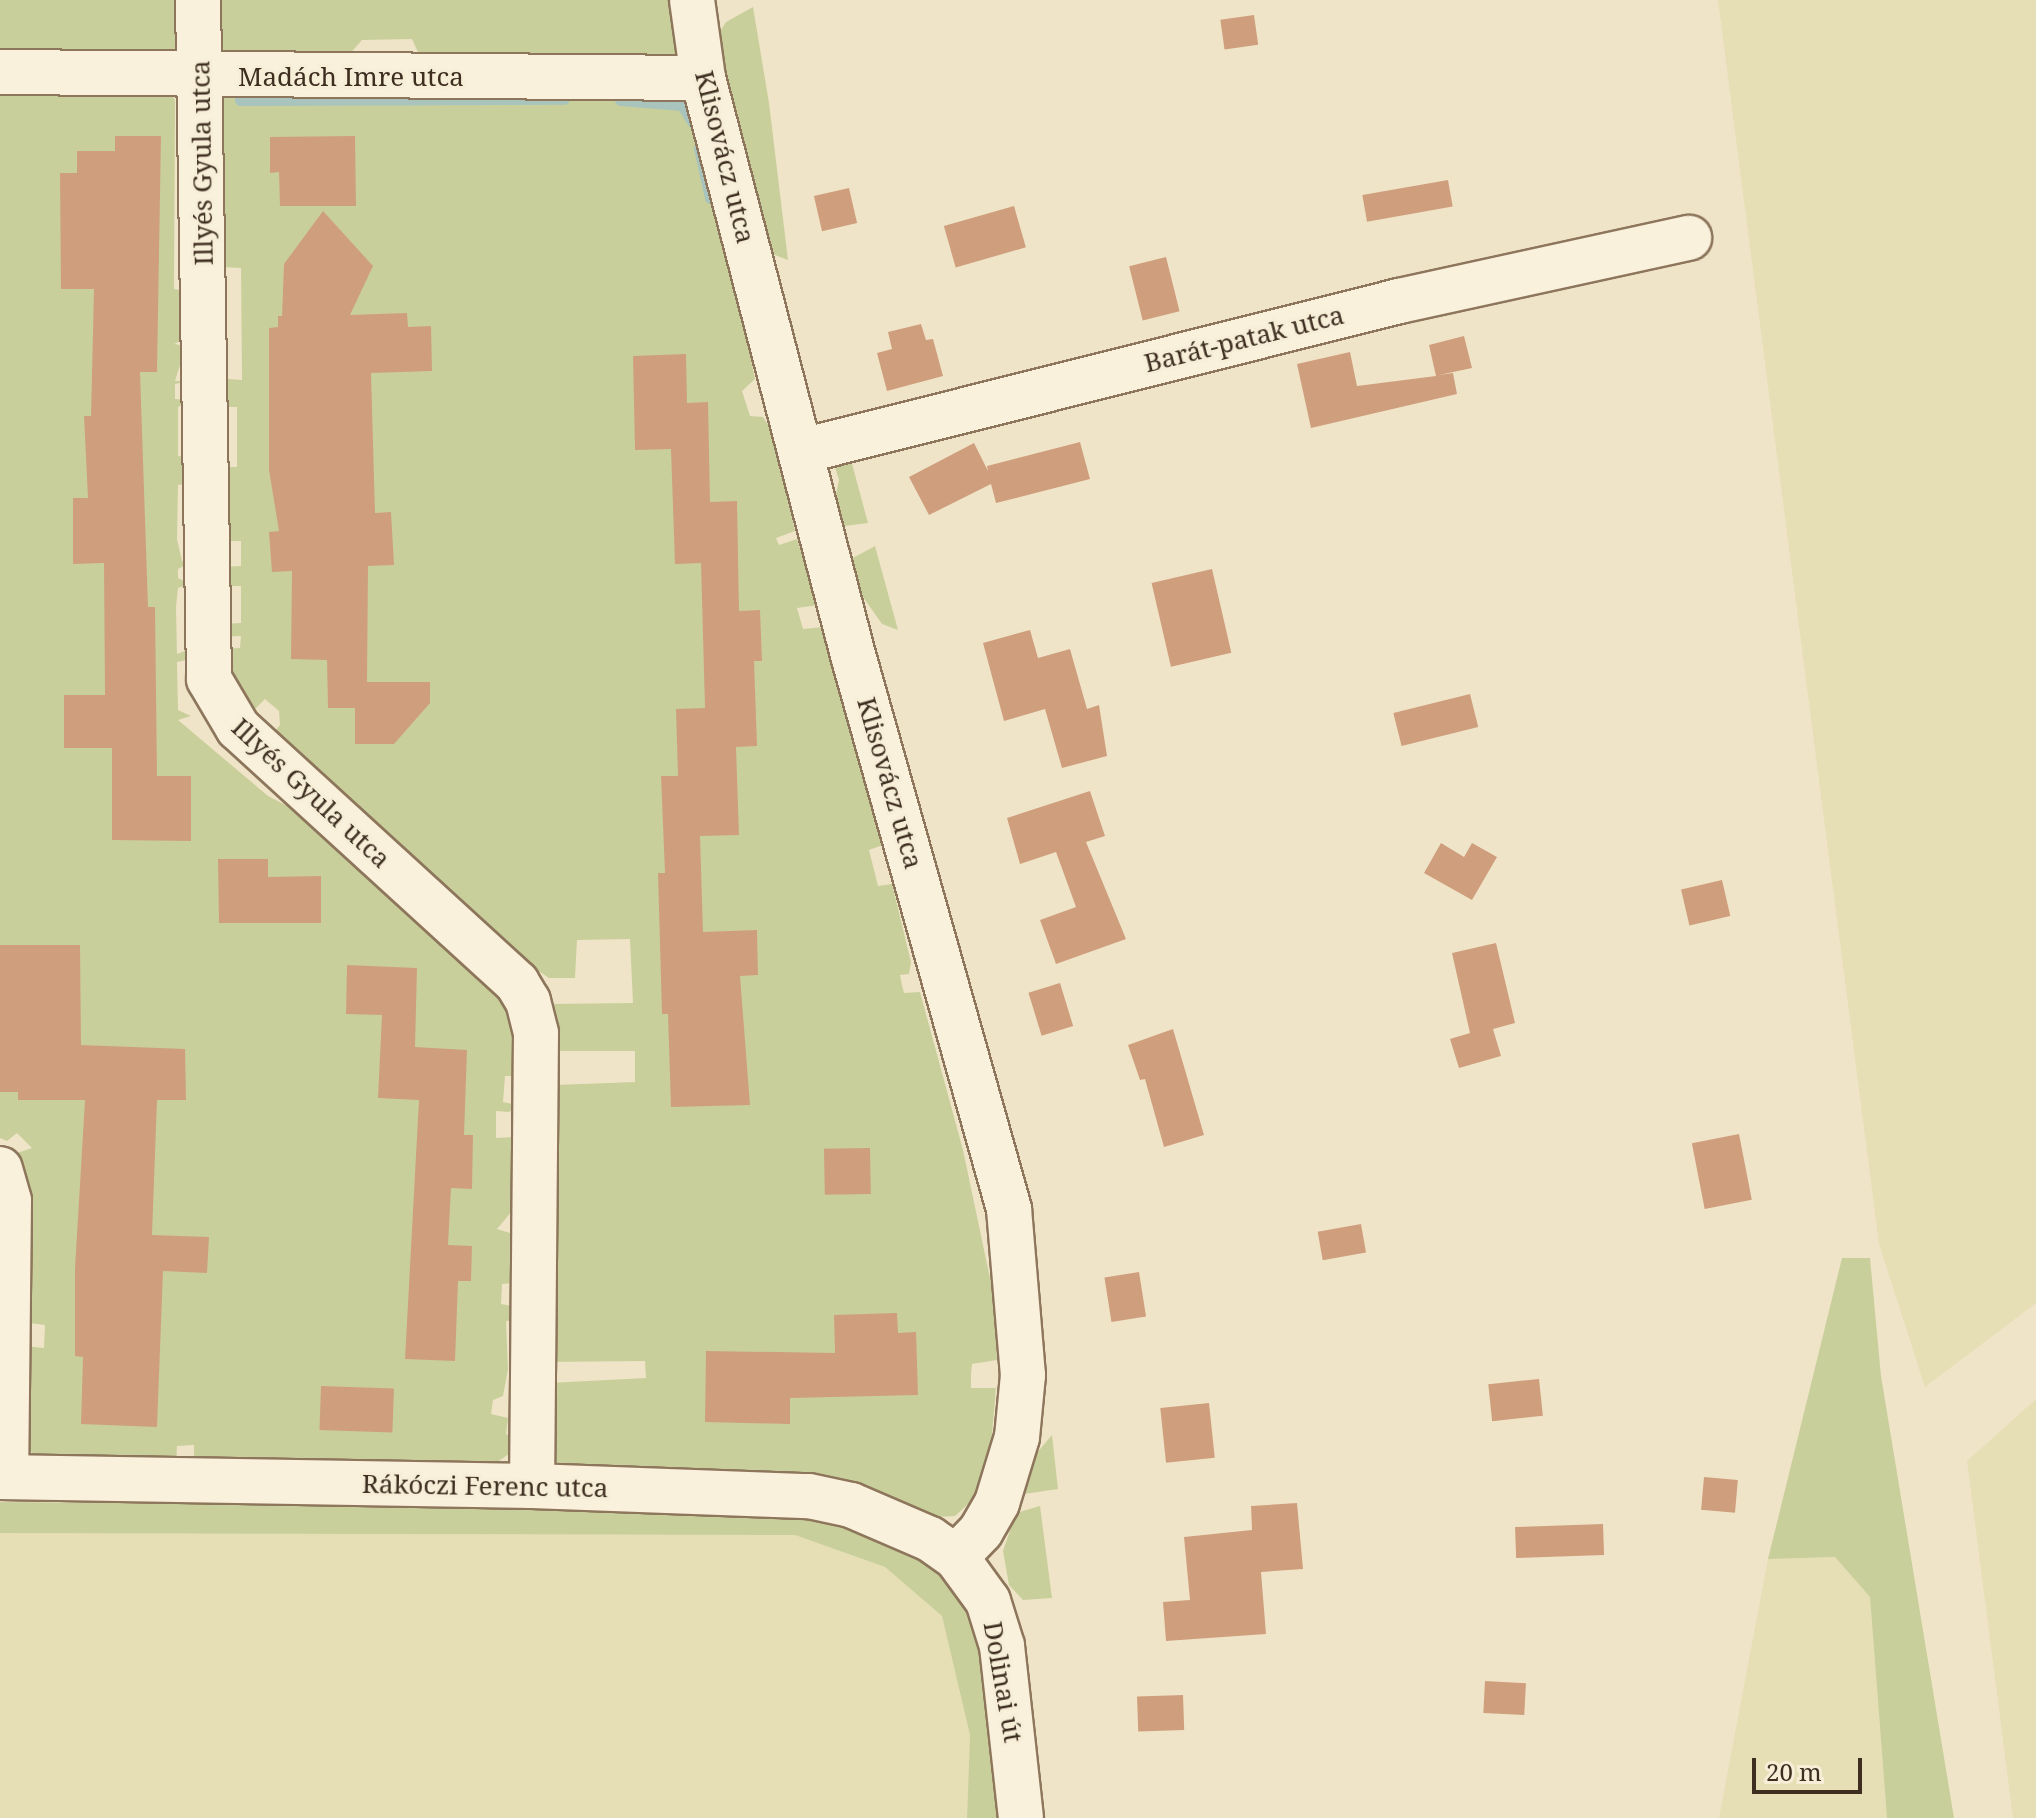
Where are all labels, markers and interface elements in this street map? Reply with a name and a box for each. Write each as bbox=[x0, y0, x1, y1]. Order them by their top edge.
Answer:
street label: Illyés Gyula utca bbox=[185, 60, 219, 266]
street label: Madách Imre utca bbox=[238, 61, 464, 93]
street label: Klisovácz utca bbox=[688, 67, 762, 247]
street label: Barát-patak utca bbox=[1141, 299, 1347, 379]
street label: Klisovácz utca bbox=[851, 694, 929, 872]
street label: Illyés Gyula utca bbox=[225, 712, 397, 874]
street label: Rákóczi Ferenc utca bbox=[362, 1468, 608, 1504]
street label: Dolinai út bbox=[977, 1619, 1029, 1745]
scale bar bbox=[1756, 1742, 1866, 1792]
text: 20 m bbox=[1766, 1755, 1822, 1788]

